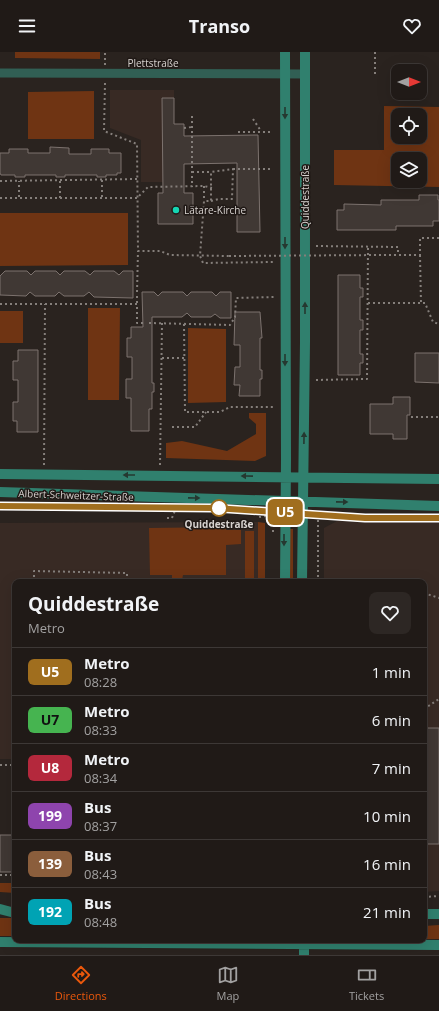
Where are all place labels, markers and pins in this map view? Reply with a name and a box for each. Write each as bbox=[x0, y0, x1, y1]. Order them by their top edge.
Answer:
place label: Lätare-Kirche bbox=[184, 203, 246, 217]
marker: Lätare-Kirche bbox=[171, 205, 181, 215]
marker: Quiddestraße bbox=[210, 499, 228, 517]
place label: Quiddestraße bbox=[184, 517, 254, 531]

